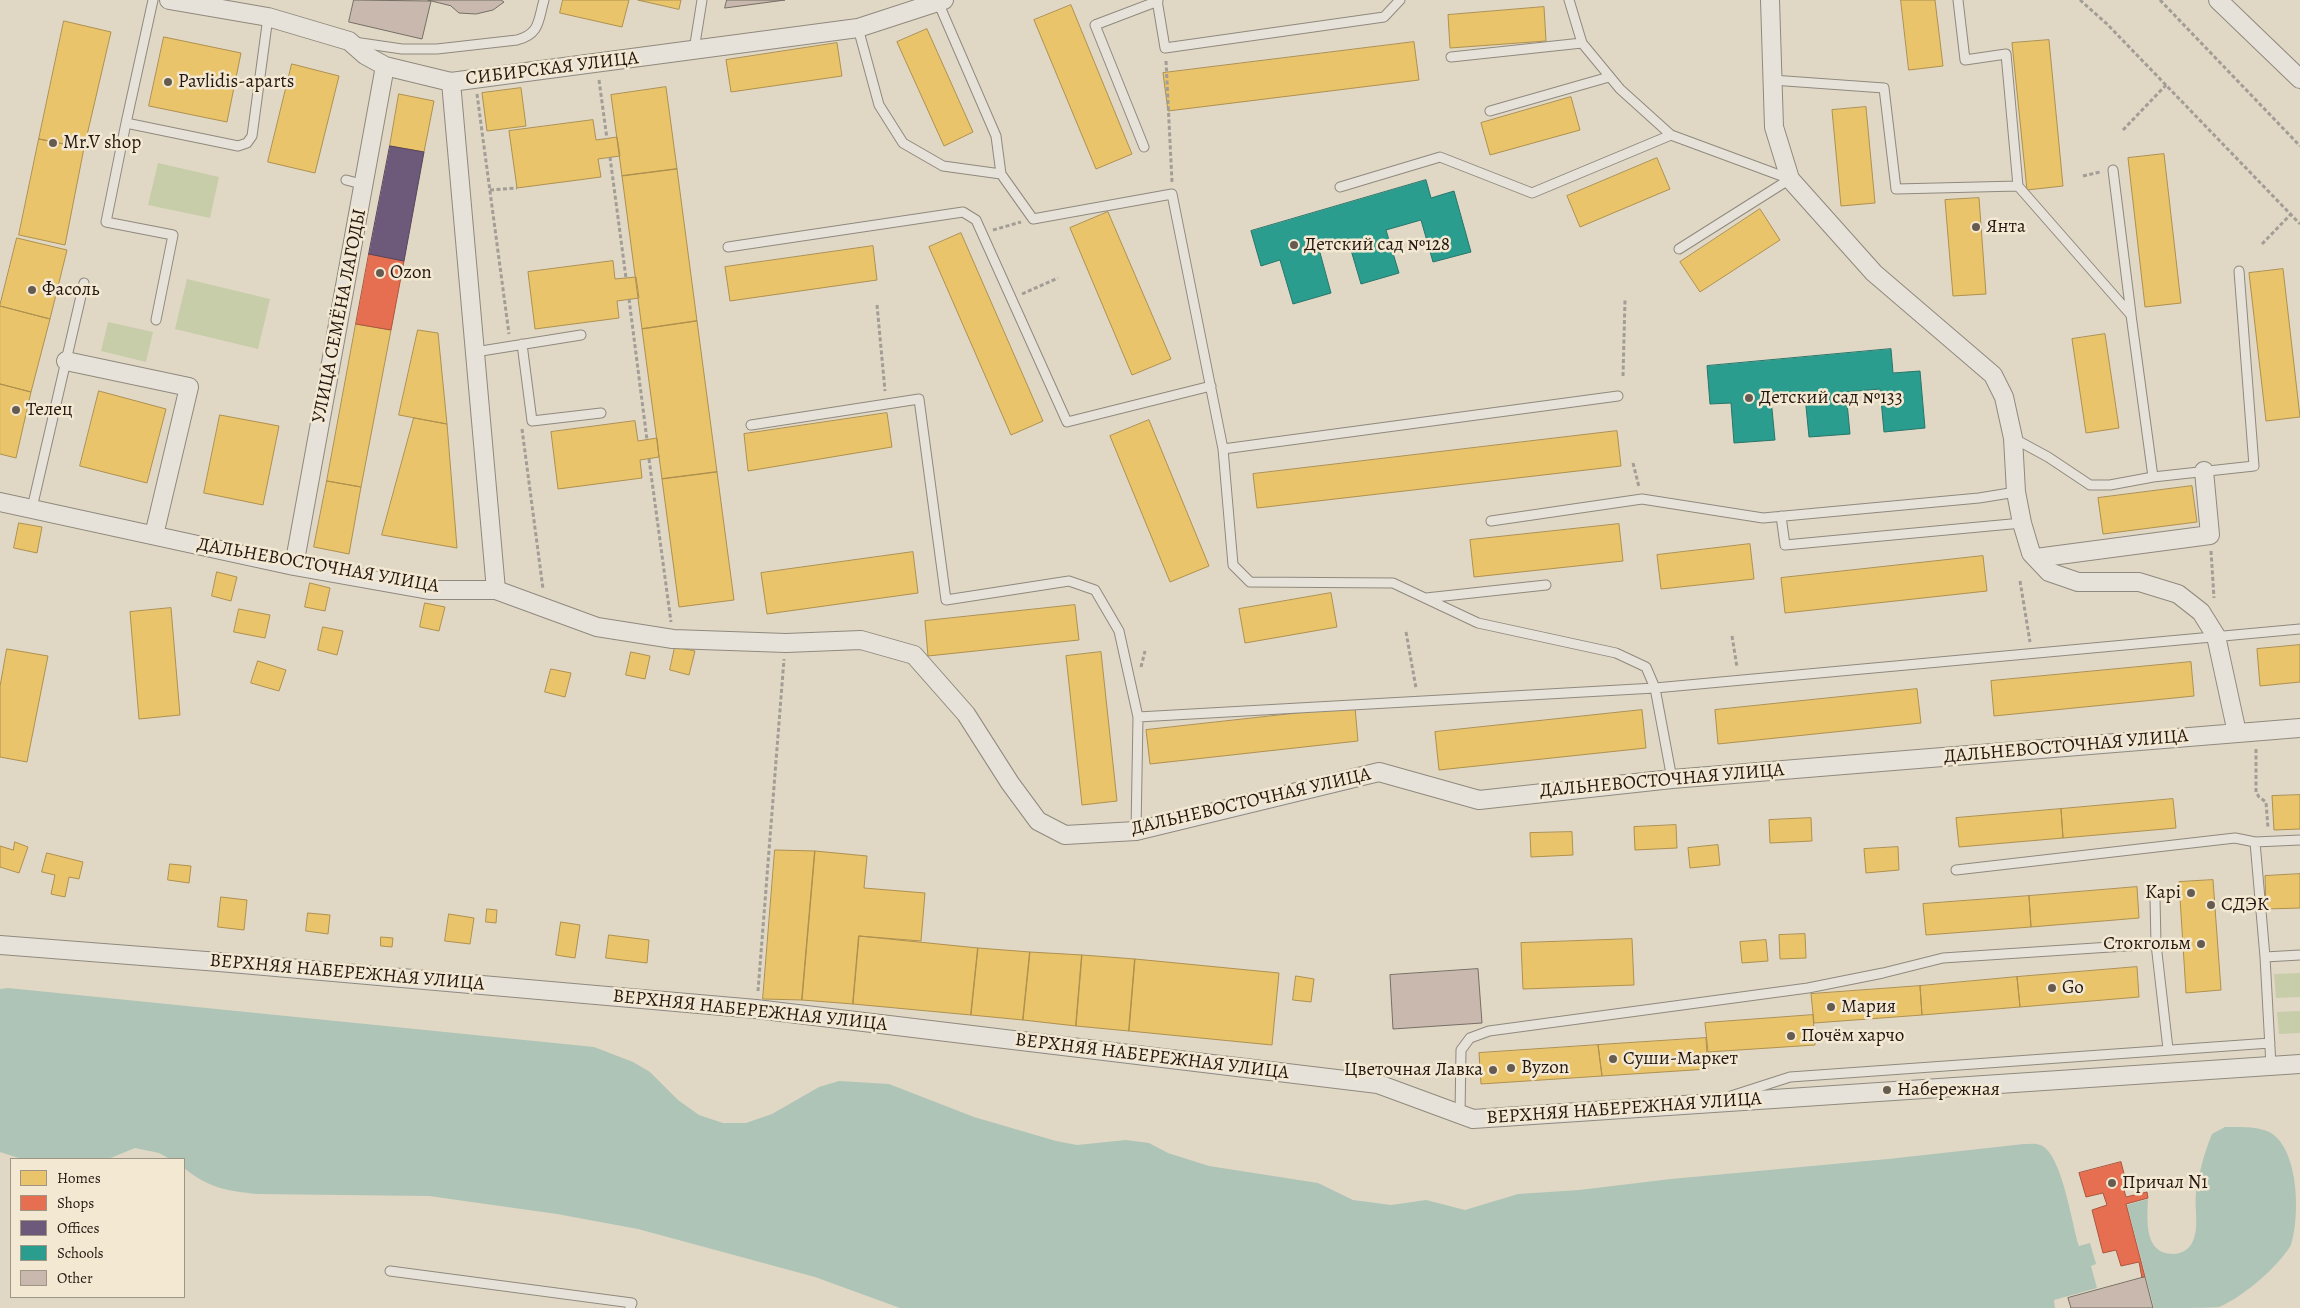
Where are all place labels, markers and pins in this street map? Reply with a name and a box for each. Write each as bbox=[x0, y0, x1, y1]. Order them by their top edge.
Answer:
place label: Pavlidis-aparts bbox=[178, 71, 294, 93]
marker: Pavlidis-aparts bbox=[162, 76, 174, 88]
place label: Mr.V shop bbox=[63, 132, 141, 154]
marker: Mr.V shop bbox=[47, 137, 59, 149]
place label: Янта bbox=[1986, 216, 2026, 238]
marker: Янта bbox=[1970, 221, 1982, 233]
place label: Детский сад №128 bbox=[1304, 234, 1450, 256]
marker: Детский сад №128 bbox=[1288, 239, 1300, 251]
place label: Ozon bbox=[390, 262, 432, 284]
marker: Ozon bbox=[374, 267, 386, 279]
place label: Фасоль bbox=[42, 279, 99, 301]
marker: Фасоль bbox=[26, 284, 38, 296]
place label: Детский сад №133 bbox=[1759, 387, 1903, 409]
marker: Детский сад №133 bbox=[1743, 392, 1755, 404]
place label: Телец bbox=[26, 399, 73, 421]
marker: Телец bbox=[10, 404, 22, 416]
place label: Kapi bbox=[2145, 882, 2181, 904]
marker: Kapi bbox=[2185, 887, 2197, 899]
place label: СДЭК bbox=[2221, 894, 2269, 916]
marker: СДЭК bbox=[2205, 899, 2217, 911]
place label: Стокгольм bbox=[2103, 933, 2191, 955]
marker: Стокгольм bbox=[2195, 938, 2207, 950]
place label: Go bbox=[2062, 977, 2084, 999]
marker: Go bbox=[2046, 982, 2058, 994]
place label: Мария bbox=[1841, 996, 1896, 1018]
marker: Мария bbox=[1825, 1001, 1837, 1013]
place label: Почём харчо bbox=[1801, 1025, 1904, 1047]
marker: Почём харчо bbox=[1785, 1030, 1797, 1042]
place label: Суши-Маркет bbox=[1623, 1048, 1738, 1070]
marker: Суши-Маркет bbox=[1607, 1053, 1619, 1065]
place label: Byzon bbox=[1521, 1057, 1569, 1079]
place label: Цветочная Лавка bbox=[1344, 1059, 1483, 1081]
marker: Byzon bbox=[1505, 1062, 1517, 1074]
marker: Цветочная Лавка bbox=[1487, 1064, 1499, 1076]
place label: Набережная bbox=[1897, 1079, 2000, 1101]
marker: Набережная bbox=[1881, 1084, 1893, 1096]
place label: Причал N1 bbox=[2122, 1172, 2208, 1194]
marker: Причал N1 bbox=[2106, 1177, 2118, 1189]

